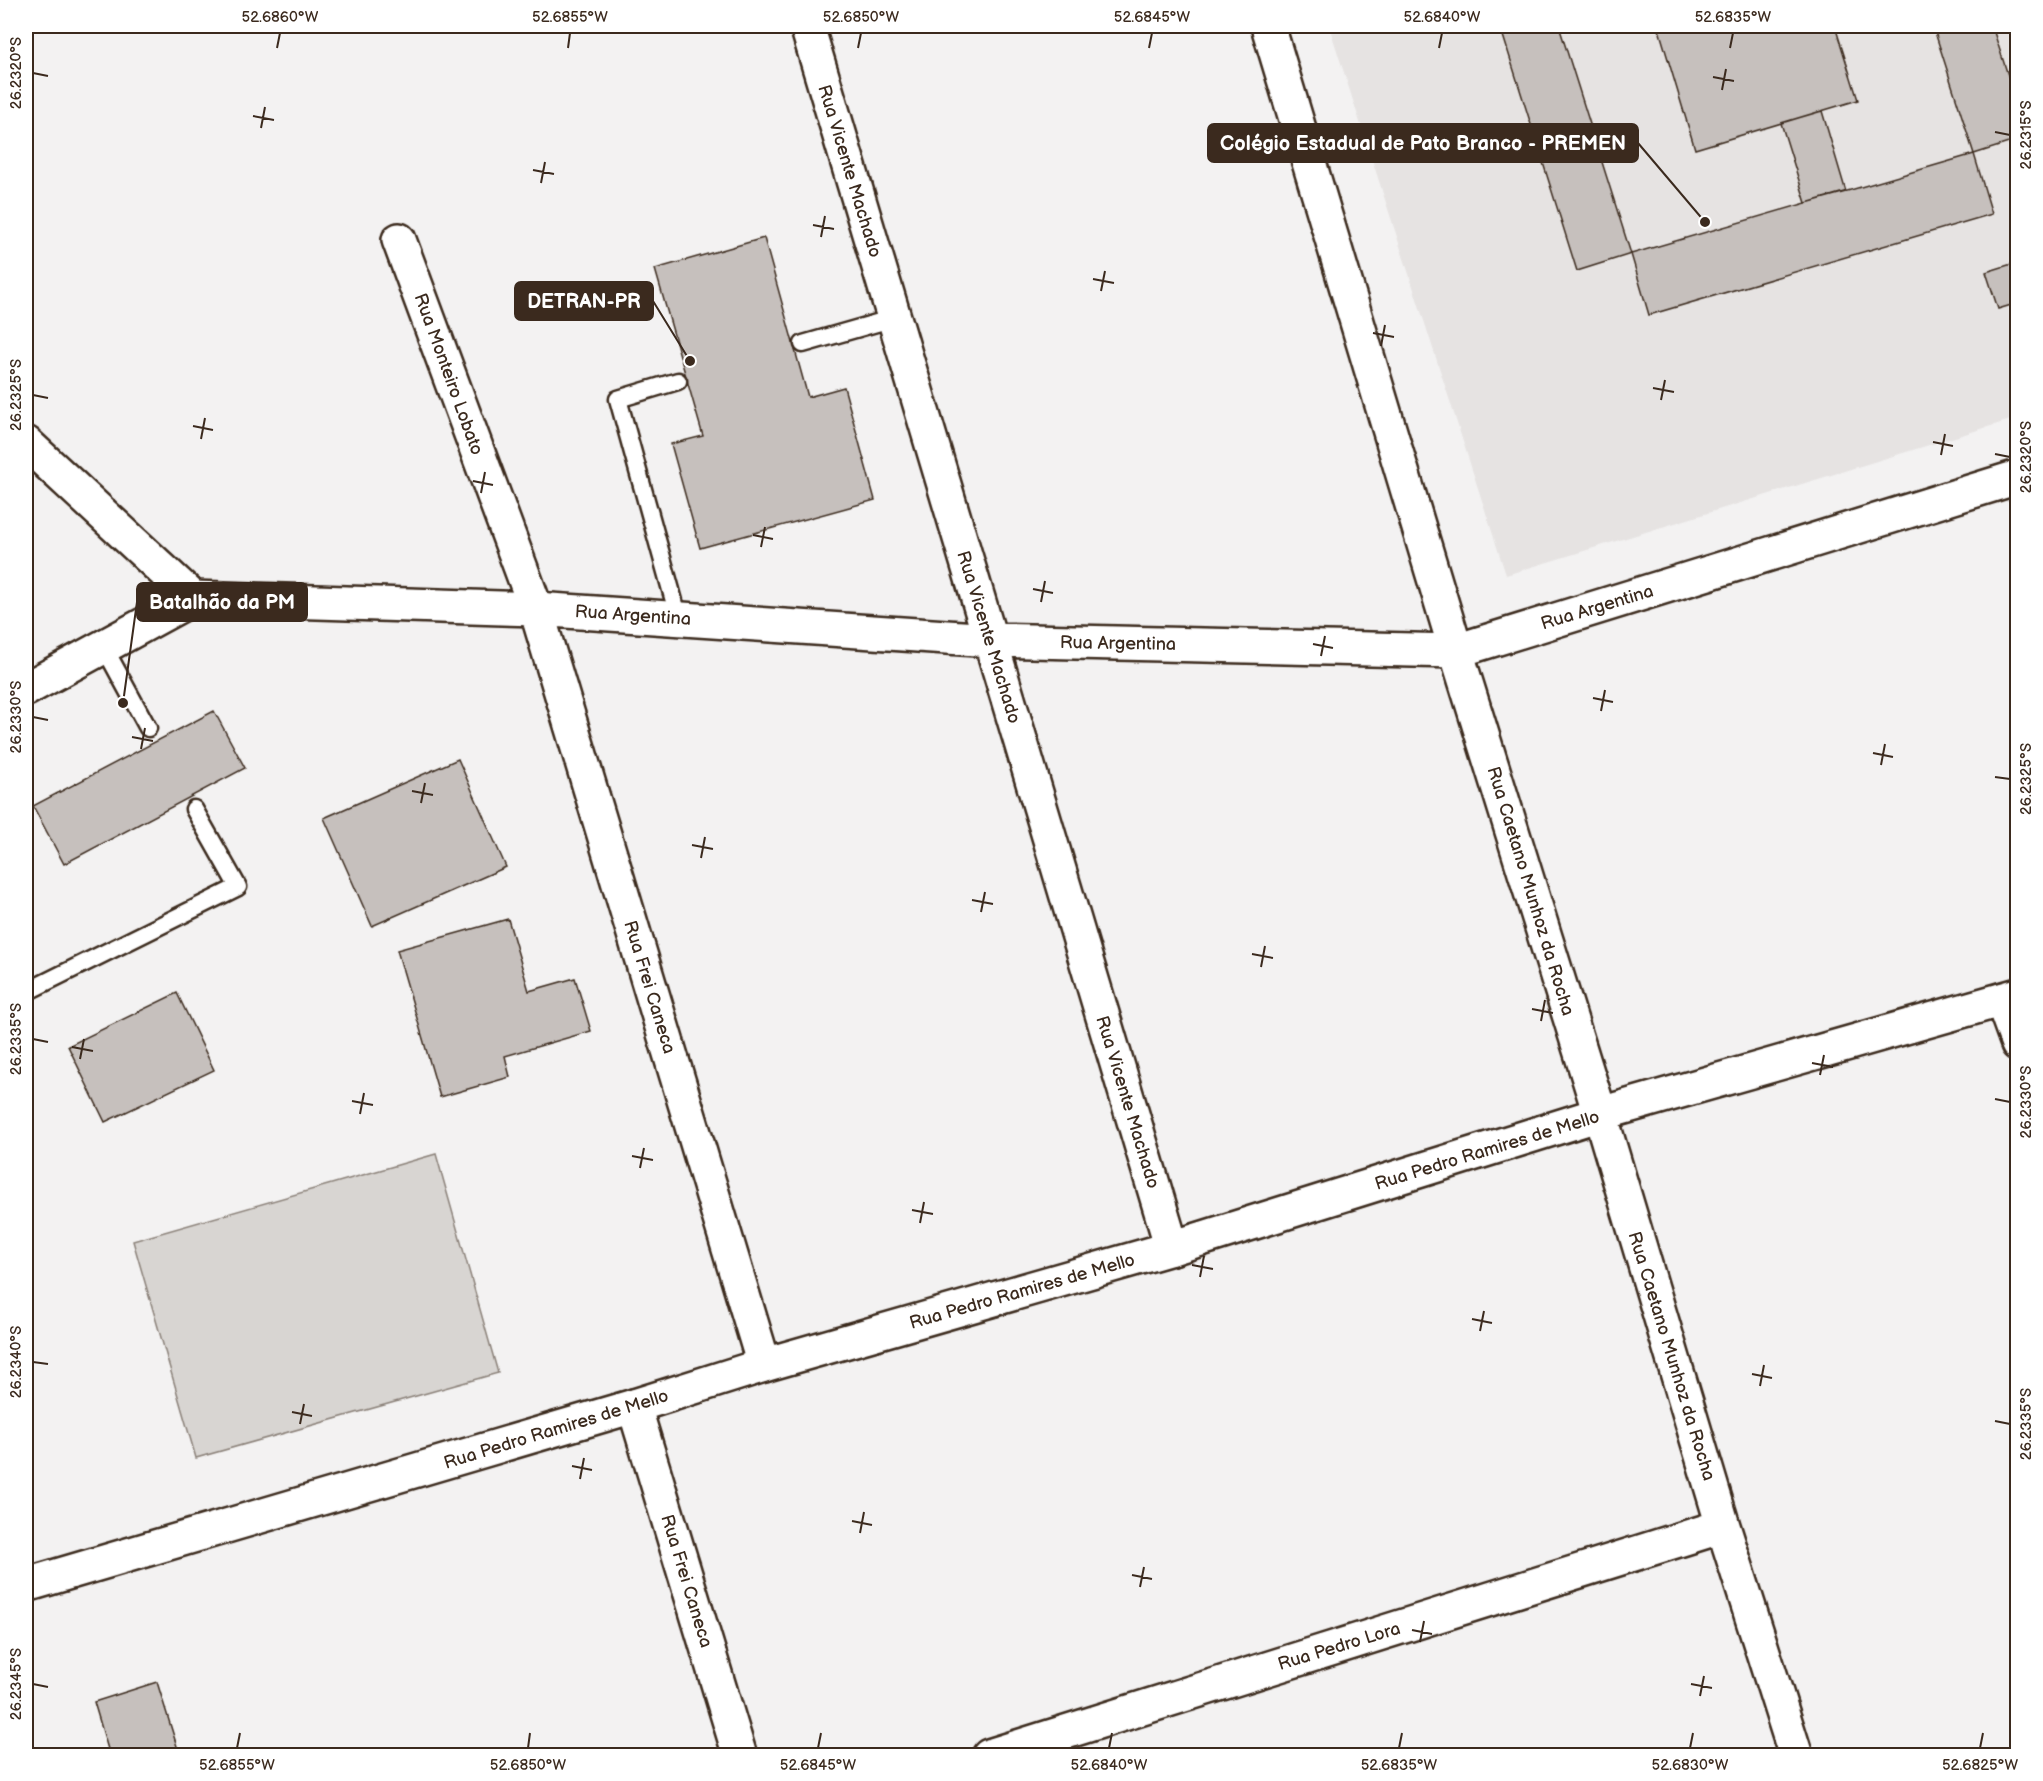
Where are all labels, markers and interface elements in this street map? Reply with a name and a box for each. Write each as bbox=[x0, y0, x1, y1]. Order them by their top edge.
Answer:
text: 52.6860°W bbox=[242, 8, 319, 27]
text: 52.6855°W bbox=[532, 8, 608, 27]
text: 52.6850°W bbox=[823, 8, 899, 27]
text: 52.6845°W bbox=[1114, 8, 1191, 27]
text: 52.6840°W bbox=[1404, 8, 1481, 27]
text: 52.6835°W bbox=[1695, 8, 1772, 27]
text: 26.2320°S bbox=[7, 37, 26, 109]
street label: Rua Vicente Machado bbox=[813, 82, 886, 260]
text: 26.2315°S bbox=[2017, 101, 2036, 169]
callout: Colégio Estadual de Pato Branco - PREMEN bbox=[1208, 124, 1638, 162]
text: Colégio Estadual de Pato Branco - PREMEN bbox=[1220, 132, 1626, 156]
callout: DETRAN-PR bbox=[515, 282, 653, 320]
street label: Rua Monteiro Lobato bbox=[410, 290, 488, 458]
text: DETRAN-PR bbox=[527, 290, 641, 314]
text: 26.2325°S bbox=[7, 359, 26, 431]
text: 26.2320°S bbox=[2017, 421, 2036, 493]
street label: Rua Vicente Machado bbox=[952, 548, 1025, 726]
street label: Rua Argentina bbox=[1538, 580, 1656, 635]
callout: Batalhão da PM bbox=[137, 583, 307, 621]
text: Batalhão da PM bbox=[149, 591, 295, 615]
street label: Rua Argentina bbox=[574, 601, 692, 630]
street label: Rua Argentina bbox=[1060, 632, 1176, 655]
text: 26.2330°S bbox=[7, 681, 26, 753]
text: 26.2325°S bbox=[2017, 743, 2036, 815]
street label: Rua Caetano Munhoz da Rocha bbox=[1483, 764, 1578, 1018]
street label: Rua Frei Caneca bbox=[619, 918, 680, 1056]
text: 26.2335°S bbox=[7, 1003, 26, 1075]
street label: Rua Vicente Machado bbox=[1091, 1013, 1164, 1191]
text: 26.2330°S bbox=[2017, 1066, 2036, 1138]
street label: Rua Pedro Ramires de Mello bbox=[1372, 1106, 1602, 1195]
street label: Rua Caetano Munhoz da Rocha bbox=[1624, 1229, 1719, 1483]
street label: Rua Pedro Ramires de Mello bbox=[907, 1249, 1137, 1334]
text: 26.2340°S bbox=[7, 1326, 26, 1398]
street label: Rua Pedro Ramires de Mello bbox=[441, 1385, 671, 1474]
text: 26.2335°S bbox=[2017, 1388, 2036, 1460]
street label: Rua Frei Caneca bbox=[656, 1512, 717, 1650]
street label: Rua Pedro Lora bbox=[1275, 1618, 1403, 1675]
text: 26.2345°S bbox=[7, 1648, 26, 1720]
text: 52.6855°W bbox=[199, 1756, 275, 1775]
text: 52.6850°W bbox=[490, 1756, 566, 1775]
text: 52.6845°W bbox=[780, 1756, 857, 1775]
text: 52.6840°W bbox=[1071, 1756, 1148, 1775]
text: 52.6835°W bbox=[1361, 1756, 1438, 1775]
text: 52.6830°W bbox=[1652, 1756, 1729, 1775]
text: 52.6825°W bbox=[1942, 1756, 2018, 1775]

